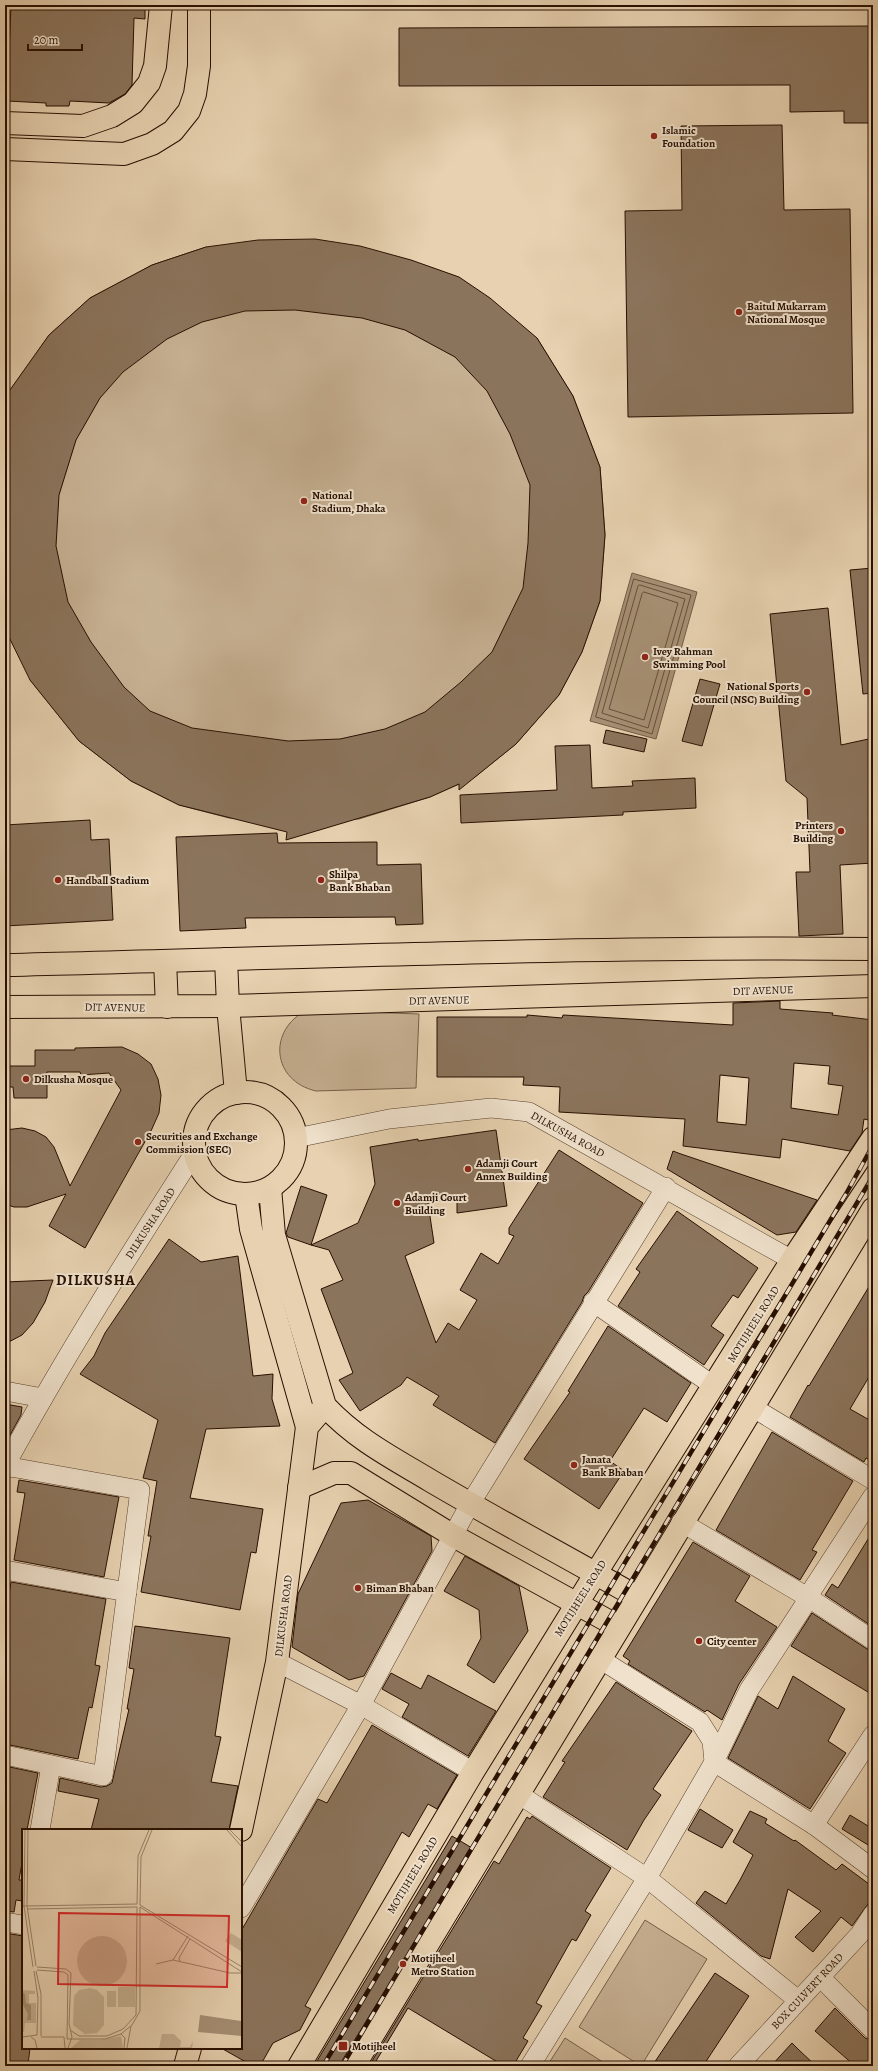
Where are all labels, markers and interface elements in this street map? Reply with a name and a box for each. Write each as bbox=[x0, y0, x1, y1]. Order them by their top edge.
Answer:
scale bar bbox=[28, 26, 82, 52]
text: 20 m bbox=[34, 32, 58, 48]
place label: Islamic Foundation bbox=[662, 123, 715, 151]
marker: Islamic Foundation bbox=[649, 131, 659, 141]
place label: Baitul Mukarram National Mosque bbox=[747, 299, 826, 327]
marker: Baitul Mukarram National Mosque bbox=[734, 307, 744, 317]
place label: National Stadium, Dhaka bbox=[312, 488, 386, 516]
marker: National Stadium, Dhaka bbox=[299, 496, 309, 506]
place label: Ivey Rahman Swimming Pool bbox=[653, 644, 726, 672]
marker: Ivey Rahman Swimming Pool bbox=[640, 652, 650, 662]
place label: National Sports Council (NSC) Building bbox=[693, 679, 800, 707]
marker: National Sports Council (NSC) Building bbox=[802, 687, 812, 697]
place label: Printers Building bbox=[793, 818, 834, 846]
marker: Printers Building bbox=[836, 826, 846, 836]
place label: Shilpa Bank Bhaban bbox=[329, 867, 390, 895]
place label: Handball Stadium bbox=[66, 873, 149, 888]
marker: Handball Stadium bbox=[53, 875, 63, 885]
marker: Shilpa Bank Bhaban bbox=[316, 875, 326, 885]
street label: DIT AVENUE bbox=[732, 982, 794, 999]
street label: DIT AVENUE bbox=[409, 992, 470, 1009]
street label: DIT AVENUE bbox=[84, 999, 145, 1016]
place label: Dilkusha Mosque bbox=[34, 1072, 113, 1087]
marker: Dilkusha Mosque bbox=[21, 1074, 31, 1084]
street label: DILKUSHA ROAD bbox=[528, 1108, 608, 1161]
place label: Securities and Exchange Commission (SEC) bbox=[146, 1129, 258, 1157]
marker: Securities and Exchange Commission (SEC) bbox=[133, 1137, 143, 1147]
place label: Adamji Court Annex Building bbox=[475, 1156, 548, 1184]
marker: Adamji Court Annex Building bbox=[463, 1164, 473, 1174]
street label: DILKUSHA ROAD bbox=[122, 1184, 179, 1262]
place label: Adamji Court Building bbox=[404, 1190, 467, 1218]
marker: Adamji Court Building bbox=[392, 1198, 402, 1208]
district label: DILKUSHA bbox=[56, 1270, 136, 1290]
street label: MOTIJHEEL ROAD bbox=[724, 1283, 783, 1365]
place label: Janata Bank Bhaban bbox=[582, 1452, 643, 1480]
marker: Janata Bank Bhaban bbox=[569, 1460, 579, 1470]
street label: MOTIJHEEL ROAD bbox=[551, 1557, 610, 1639]
street label: DILKUSHA ROAD bbox=[271, 1574, 296, 1658]
place label: Biman Bhaban bbox=[366, 1581, 434, 1596]
marker: Biman Bhaban bbox=[353, 1583, 363, 1593]
place label: City center bbox=[707, 1634, 757, 1649]
marker: City center bbox=[694, 1636, 704, 1646]
inset map bbox=[22, 1829, 242, 2049]
street label: MOTIJHEEL ROAD bbox=[383, 1834, 442, 1917]
street label: BOX CULVERT ROAD bbox=[768, 1950, 847, 2033]
place label: Motijheel Metro Station bbox=[411, 1951, 474, 1979]
marker: Motijheel Metro Station bbox=[398, 1959, 408, 1969]
place label: Motijheel bbox=[352, 2039, 396, 2054]
marker: Motijheel bbox=[337, 2040, 349, 2052]

